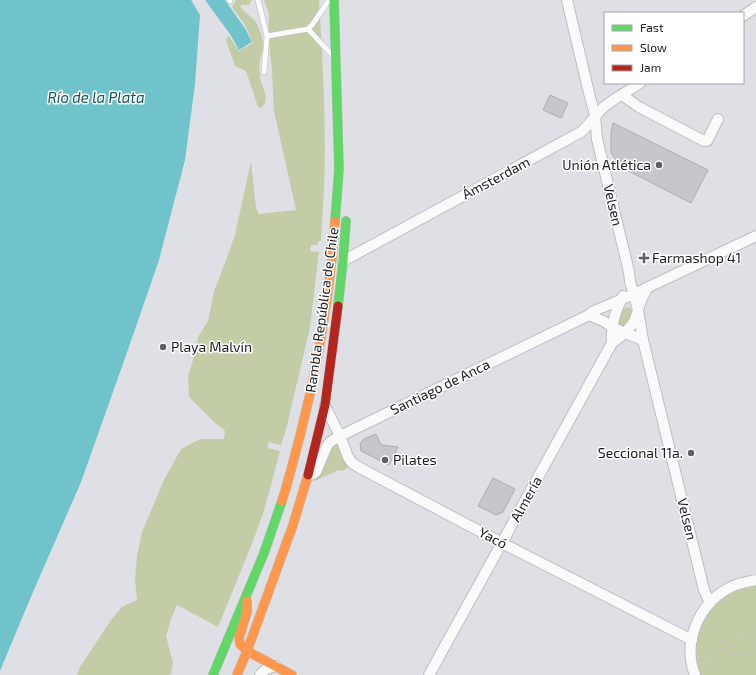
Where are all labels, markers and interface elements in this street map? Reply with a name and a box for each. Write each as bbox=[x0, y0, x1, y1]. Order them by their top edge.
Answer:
legend bbox=[604, 12, 744, 84]
text: Fast bbox=[640, 20, 664, 34]
text: Slow bbox=[640, 40, 667, 54]
text: Jam bbox=[640, 60, 661, 74]
water label: Río de la Plata bbox=[47, 88, 145, 106]
street label: Ámsterdam bbox=[459, 153, 533, 203]
place label: Unión Atlética bbox=[562, 156, 651, 173]
marker: Unión Atlética bbox=[654, 160, 664, 170]
street label: Velsen bbox=[600, 182, 627, 227]
street label: Rambla República de Chile bbox=[301, 226, 342, 394]
place label: Farmashop 41 bbox=[652, 249, 741, 266]
marker: Farmashop 41 bbox=[639, 253, 649, 263]
place label: Playa Malvín bbox=[171, 338, 252, 355]
marker: Playa Malvín bbox=[158, 342, 168, 352]
street label: Santiago de Anca bbox=[387, 355, 492, 418]
place label: Seccional 11a. bbox=[598, 444, 683, 461]
marker: Seccional 11a. bbox=[686, 448, 696, 458]
place label: Pilates bbox=[393, 451, 437, 468]
marker: Pilates bbox=[380, 455, 390, 465]
street label: Almería bbox=[506, 473, 545, 524]
street label: Velsen bbox=[674, 496, 701, 542]
street label: Yacó bbox=[476, 523, 510, 552]

